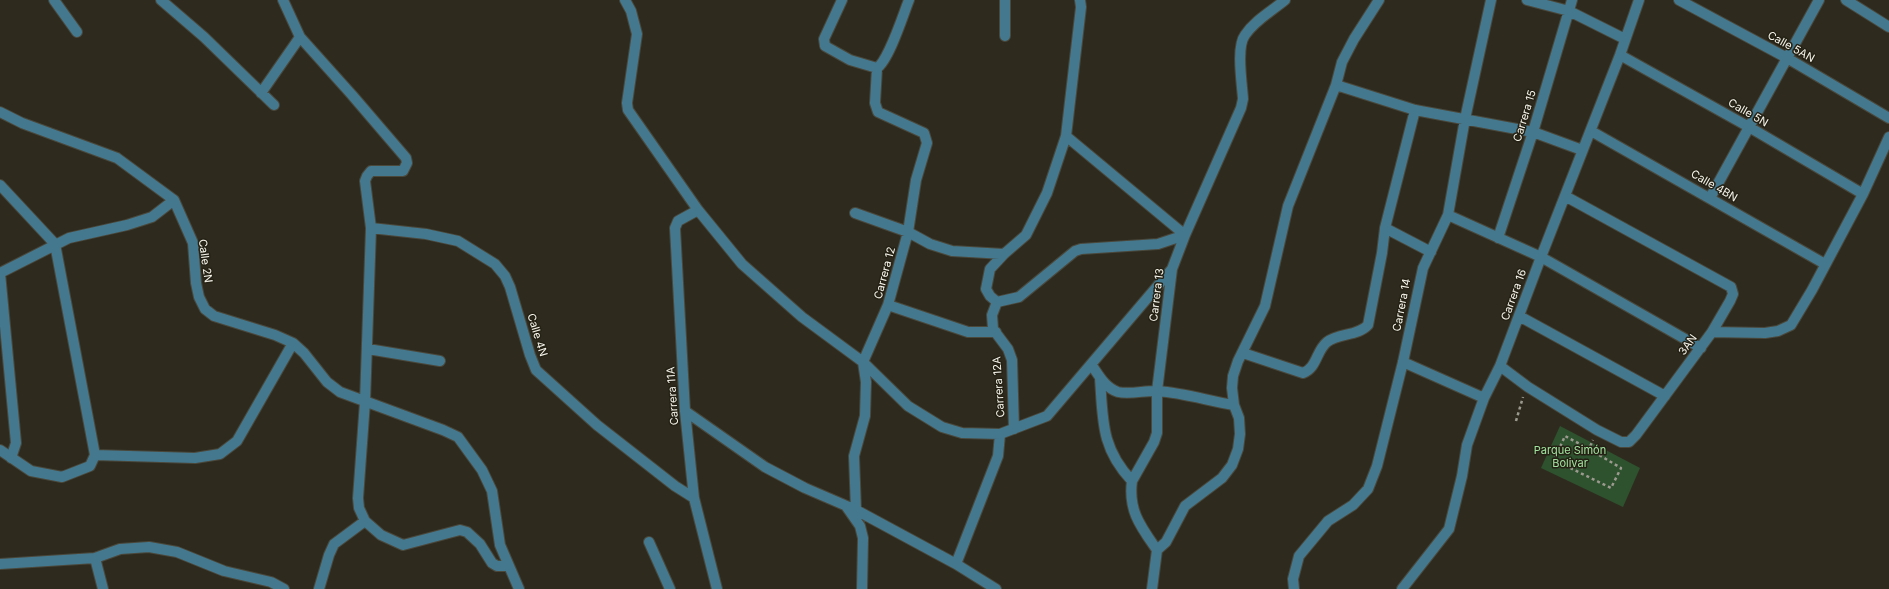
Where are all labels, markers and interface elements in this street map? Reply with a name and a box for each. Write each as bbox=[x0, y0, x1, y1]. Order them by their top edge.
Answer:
street label: Calle 5AN bbox=[1765, 29, 1817, 65]
street label: Carrera 15 bbox=[1511, 89, 1539, 143]
street label: Calle 5N bbox=[1726, 96, 1770, 130]
street label: Calle 4BN bbox=[1688, 167, 1740, 205]
street label: Calle 2N bbox=[195, 238, 215, 284]
street label: Carrera 12 bbox=[872, 245, 898, 301]
street label: Carrera 13 bbox=[1147, 268, 1167, 322]
street label: Carrera 16 bbox=[1499, 268, 1529, 322]
street label: Carrera 14 bbox=[1390, 277, 1414, 333]
street label: Calle 4N bbox=[524, 312, 550, 358]
street label: 3AN bbox=[1676, 332, 1700, 358]
street label: Carrera 12A bbox=[990, 356, 1008, 418]
street label: Carrera 11A bbox=[664, 366, 682, 426]
park label: Parque Simón Bolivar bbox=[1534, 444, 1606, 470]

